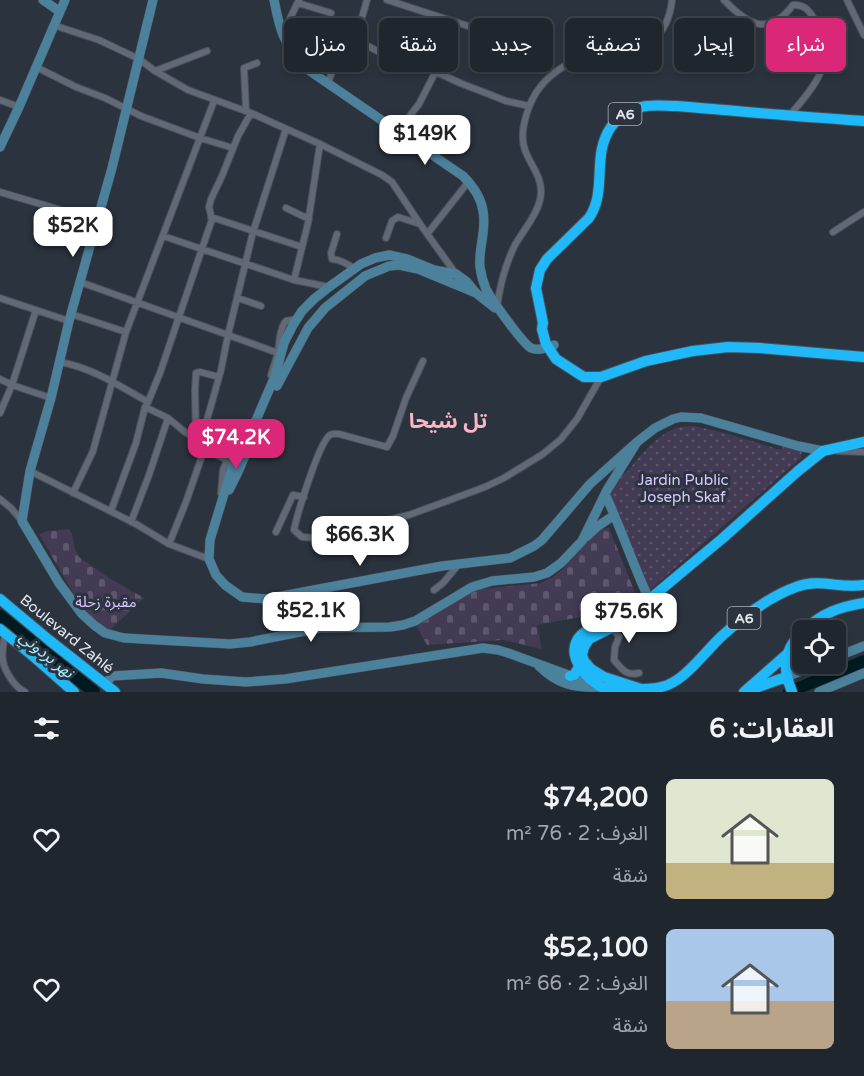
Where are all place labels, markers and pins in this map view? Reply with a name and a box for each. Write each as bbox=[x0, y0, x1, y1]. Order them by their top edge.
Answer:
pin: $149K bbox=[383, 115, 467, 166]
pin: $52K bbox=[37, 207, 109, 258]
pin: $74.2K bbox=[187, 419, 285, 470]
pin: $66.3K bbox=[311, 516, 409, 567]
pin: $52.1K bbox=[262, 592, 360, 643]
pin: $75.6K bbox=[580, 593, 678, 644]

